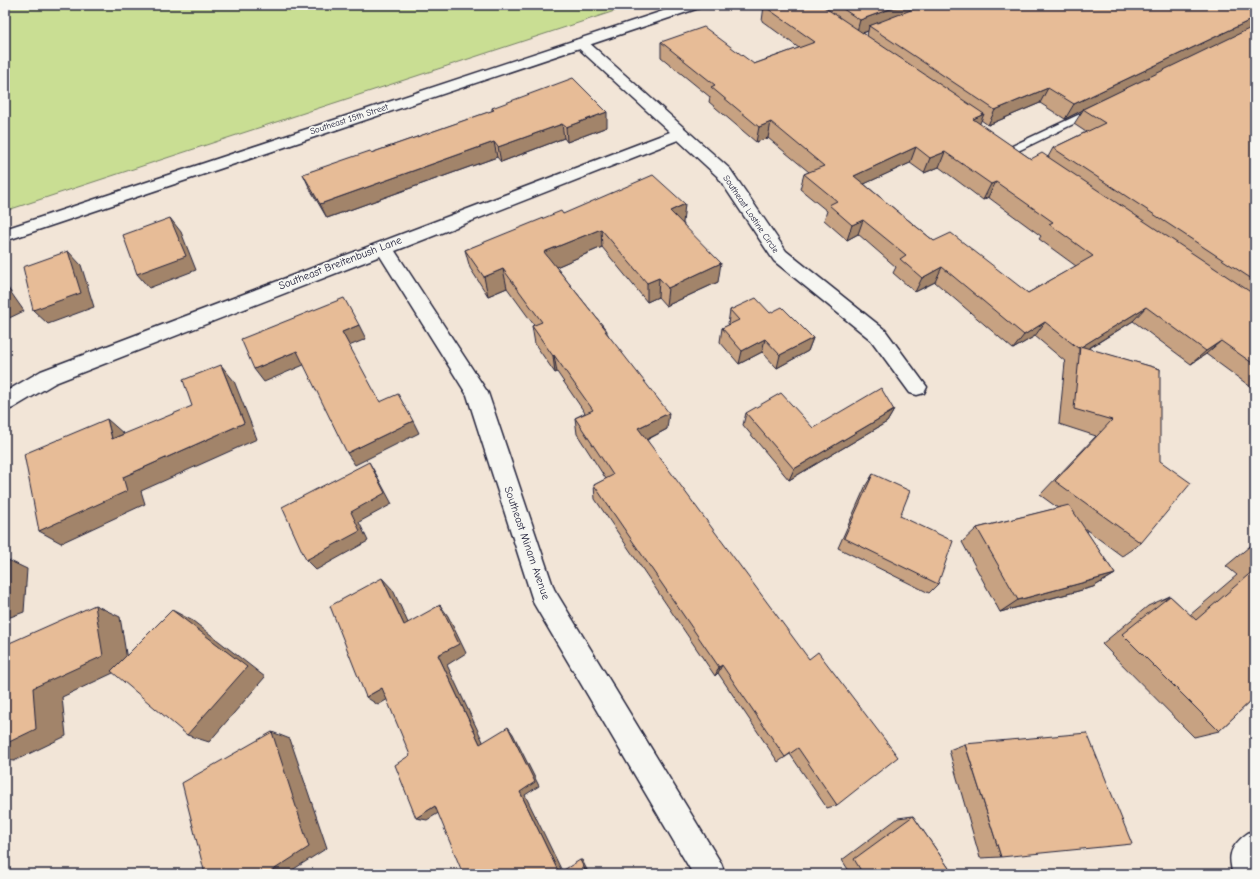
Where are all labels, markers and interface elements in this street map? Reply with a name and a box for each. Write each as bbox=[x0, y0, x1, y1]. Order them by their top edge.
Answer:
street label: Southeast 15th Street bbox=[309, 102, 390, 136]
street label: Southeast Lostine Circle bbox=[721, 173, 781, 255]
street label: Southeast Breitenbush Lane bbox=[277, 233, 404, 293]
street label: Southeast Minam Avenue bbox=[502, 485, 553, 602]

